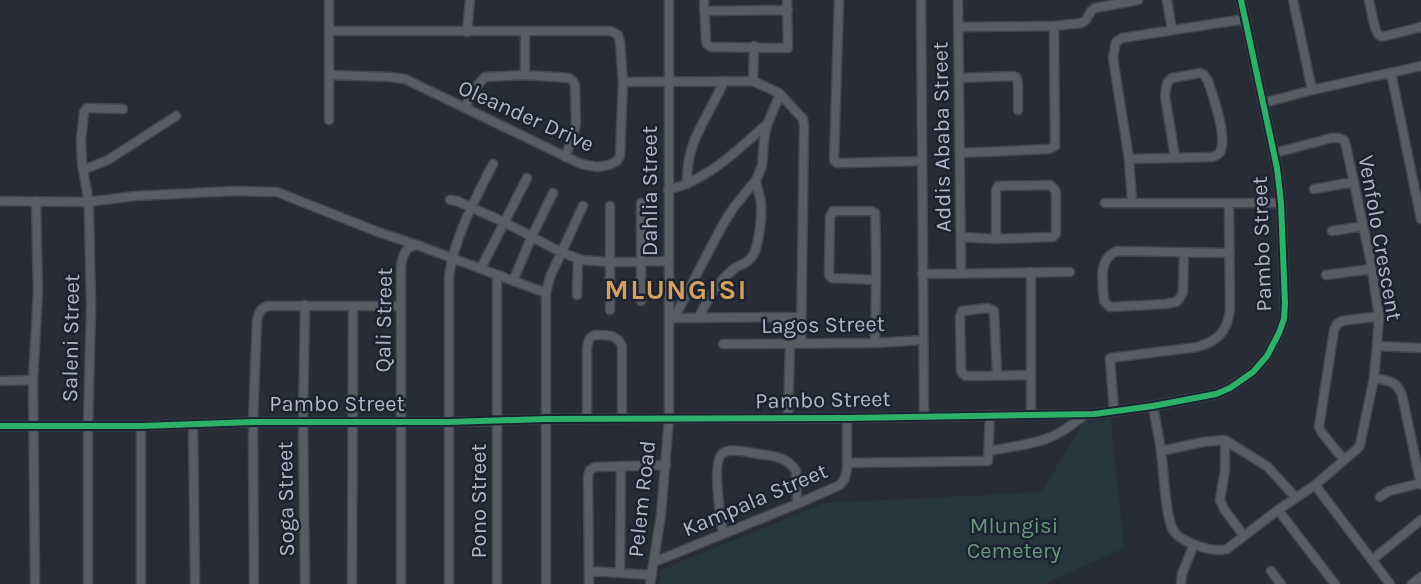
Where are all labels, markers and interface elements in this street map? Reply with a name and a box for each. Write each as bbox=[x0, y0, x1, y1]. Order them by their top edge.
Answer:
street label: Addis Ababa Street bbox=[927, 41, 957, 233]
street label: Oleander Drive bbox=[454, 74, 598, 158]
street label: Dahlia Street bbox=[637, 126, 663, 256]
street label: Venfolo Crescent bbox=[1353, 153, 1407, 323]
street label: Pambo Street bbox=[1247, 176, 1277, 312]
street label: Qali Street bbox=[370, 267, 398, 373]
district label: MLUNGISI bbox=[604, 273, 748, 306]
street label: Saleni Street bbox=[57, 274, 85, 402]
street label: Lagos Street bbox=[761, 311, 885, 339]
street label: Pambo Street bbox=[755, 386, 891, 414]
street label: Pambo Street bbox=[269, 391, 405, 417]
street label: Pelem Road bbox=[623, 439, 661, 559]
street label: Soga Street bbox=[272, 441, 300, 557]
street label: Pono Street bbox=[466, 443, 492, 559]
street label: Kampala Street bbox=[679, 458, 831, 542]
park label: Mlungisi Cemetery bbox=[967, 513, 1061, 564]

